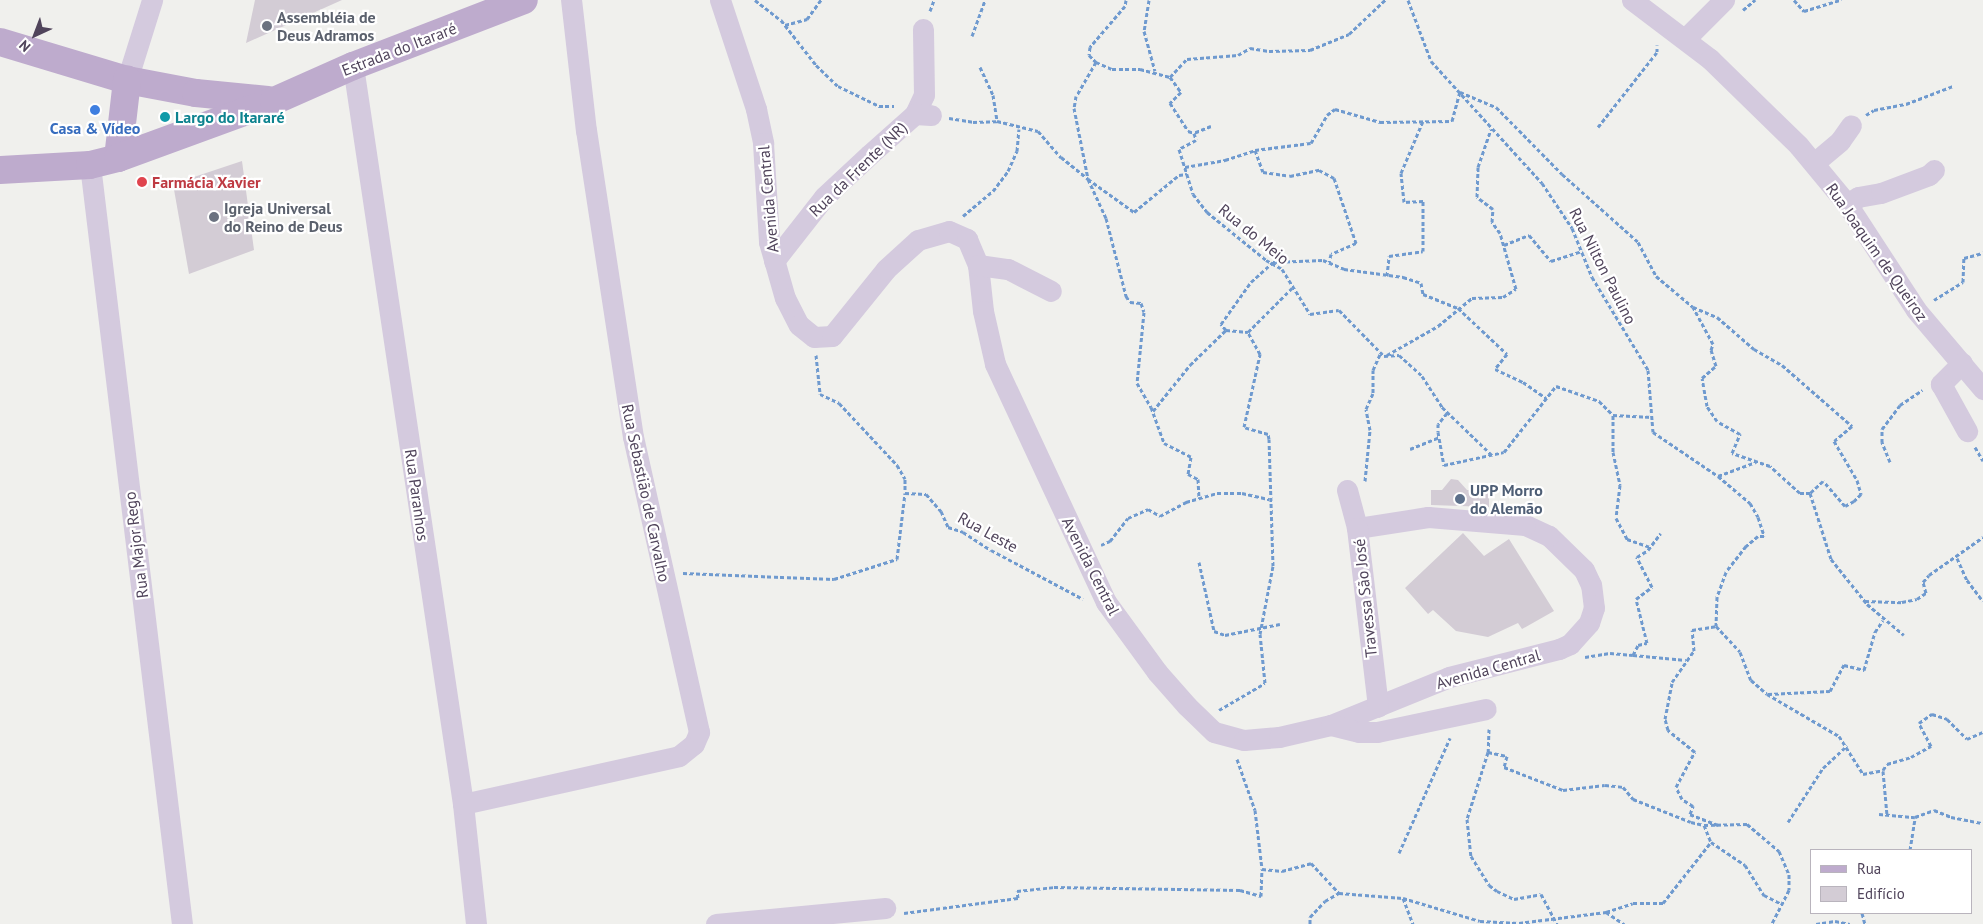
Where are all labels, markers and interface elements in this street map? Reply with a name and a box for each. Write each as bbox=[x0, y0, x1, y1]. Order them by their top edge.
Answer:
place label: Assembléia de Deus Adramos bbox=[277, 7, 376, 45]
north arrow bbox=[10, 10, 60, 60]
street label: Estrada do Itararé bbox=[339, 18, 459, 80]
marker: Assembléia de Deus Adramos bbox=[261, 20, 273, 32]
text: N bbox=[15, 36, 34, 56]
marker: Casa & Vídeo bbox=[89, 104, 101, 116]
place label: Largo do Itararé bbox=[175, 107, 285, 127]
marker: Largo do Itararé bbox=[159, 111, 171, 123]
street label: Rua da Frente (NR) bbox=[805, 117, 911, 221]
place label: Casa & Vídeo bbox=[49, 118, 141, 138]
street label: Avenida Central bbox=[754, 145, 782, 253]
place label: Farmácia Xavier bbox=[152, 172, 261, 192]
marker: Farmácia Xavier bbox=[136, 176, 148, 188]
street label: Rua Joaquim de Queiroz bbox=[1822, 179, 1932, 325]
place label: Igreja Universal do Reino de Deus bbox=[224, 198, 343, 236]
street label: Rua do Meio bbox=[1215, 200, 1293, 268]
street label: Rua Nilton Paulino bbox=[1565, 205, 1641, 327]
marker: Igreja Universal do Reino de Deus bbox=[208, 211, 220, 223]
street label: Rua Sebastião de Carvalho bbox=[618, 402, 674, 584]
street label: Rua Paranhos bbox=[401, 448, 433, 542]
place label: UPP Morro do Alemão bbox=[1470, 480, 1544, 518]
street label: Rua Major Rego bbox=[120, 491, 152, 599]
marker: UPP Morro do Alemão bbox=[1454, 493, 1466, 505]
street label: Rua Leste bbox=[955, 508, 1021, 556]
street label: Avenida Central bbox=[1058, 514, 1124, 618]
street label: Travessa São José bbox=[1349, 538, 1381, 658]
street label: Avenida Central bbox=[1434, 645, 1542, 693]
legend bbox=[1810, 849, 1973, 914]
text: Rua bbox=[1857, 859, 1881, 878]
text: Edifício bbox=[1857, 884, 1905, 903]

